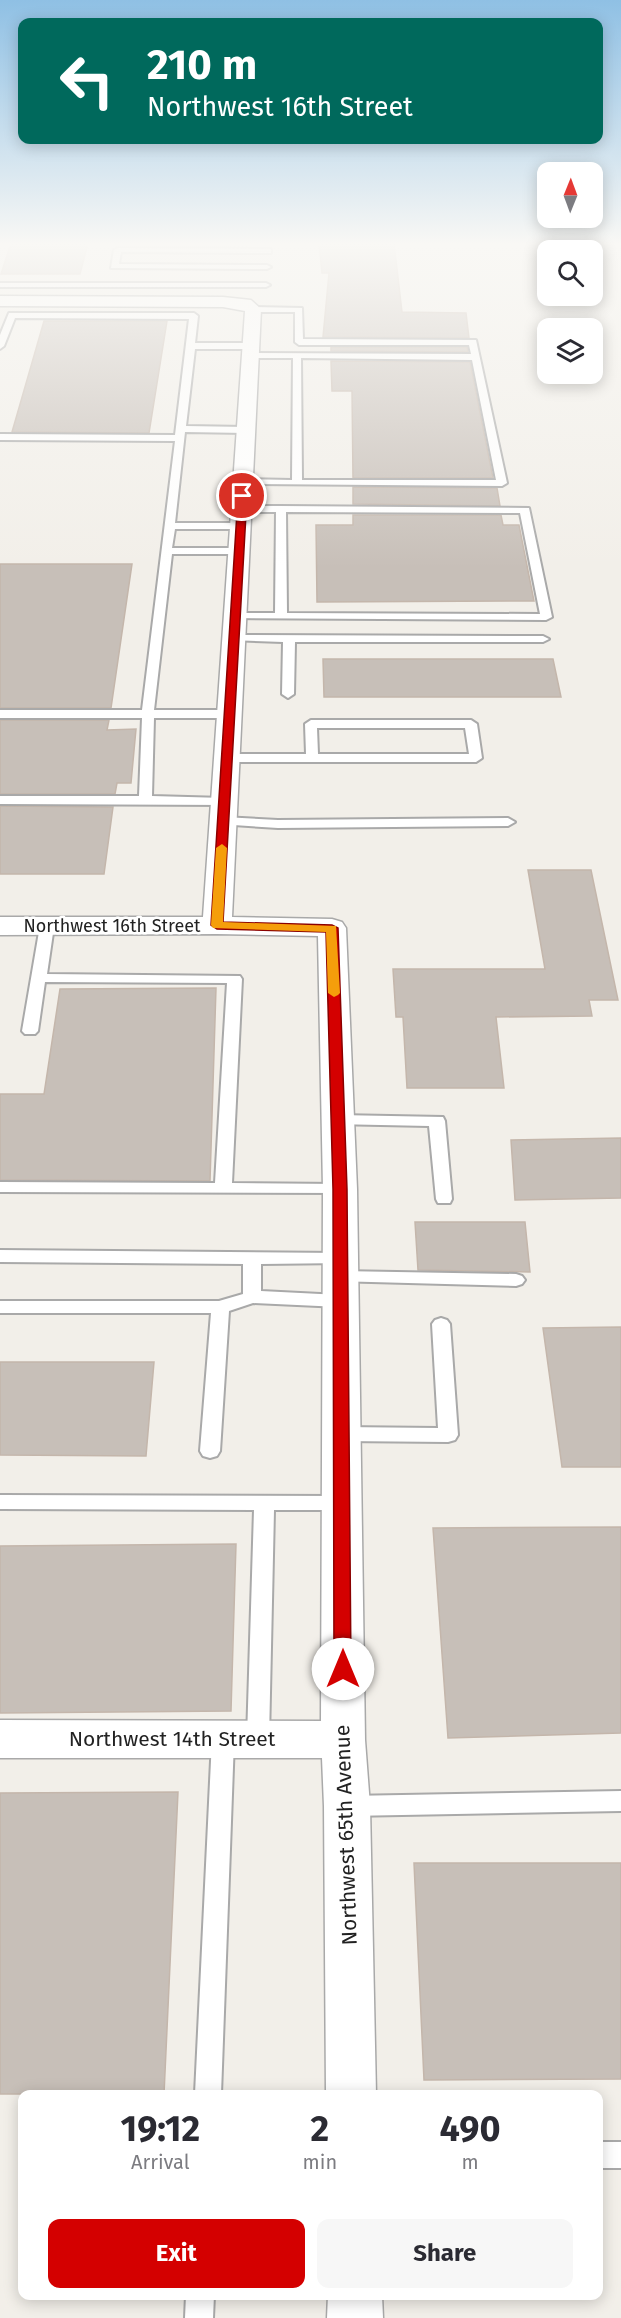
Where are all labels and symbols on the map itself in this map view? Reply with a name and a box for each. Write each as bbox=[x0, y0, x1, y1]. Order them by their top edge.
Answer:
north arrow bbox=[537, 162, 603, 228]
pin bbox=[216, 470, 267, 521]
street label: Northwest 16th Street bbox=[23, 915, 201, 937]
position arrow bbox=[311, 1637, 375, 1701]
street label: Northwest 65th Avenue bbox=[329, 1724, 363, 1946]
street label: Northwest 14th Street bbox=[69, 1726, 276, 1752]

